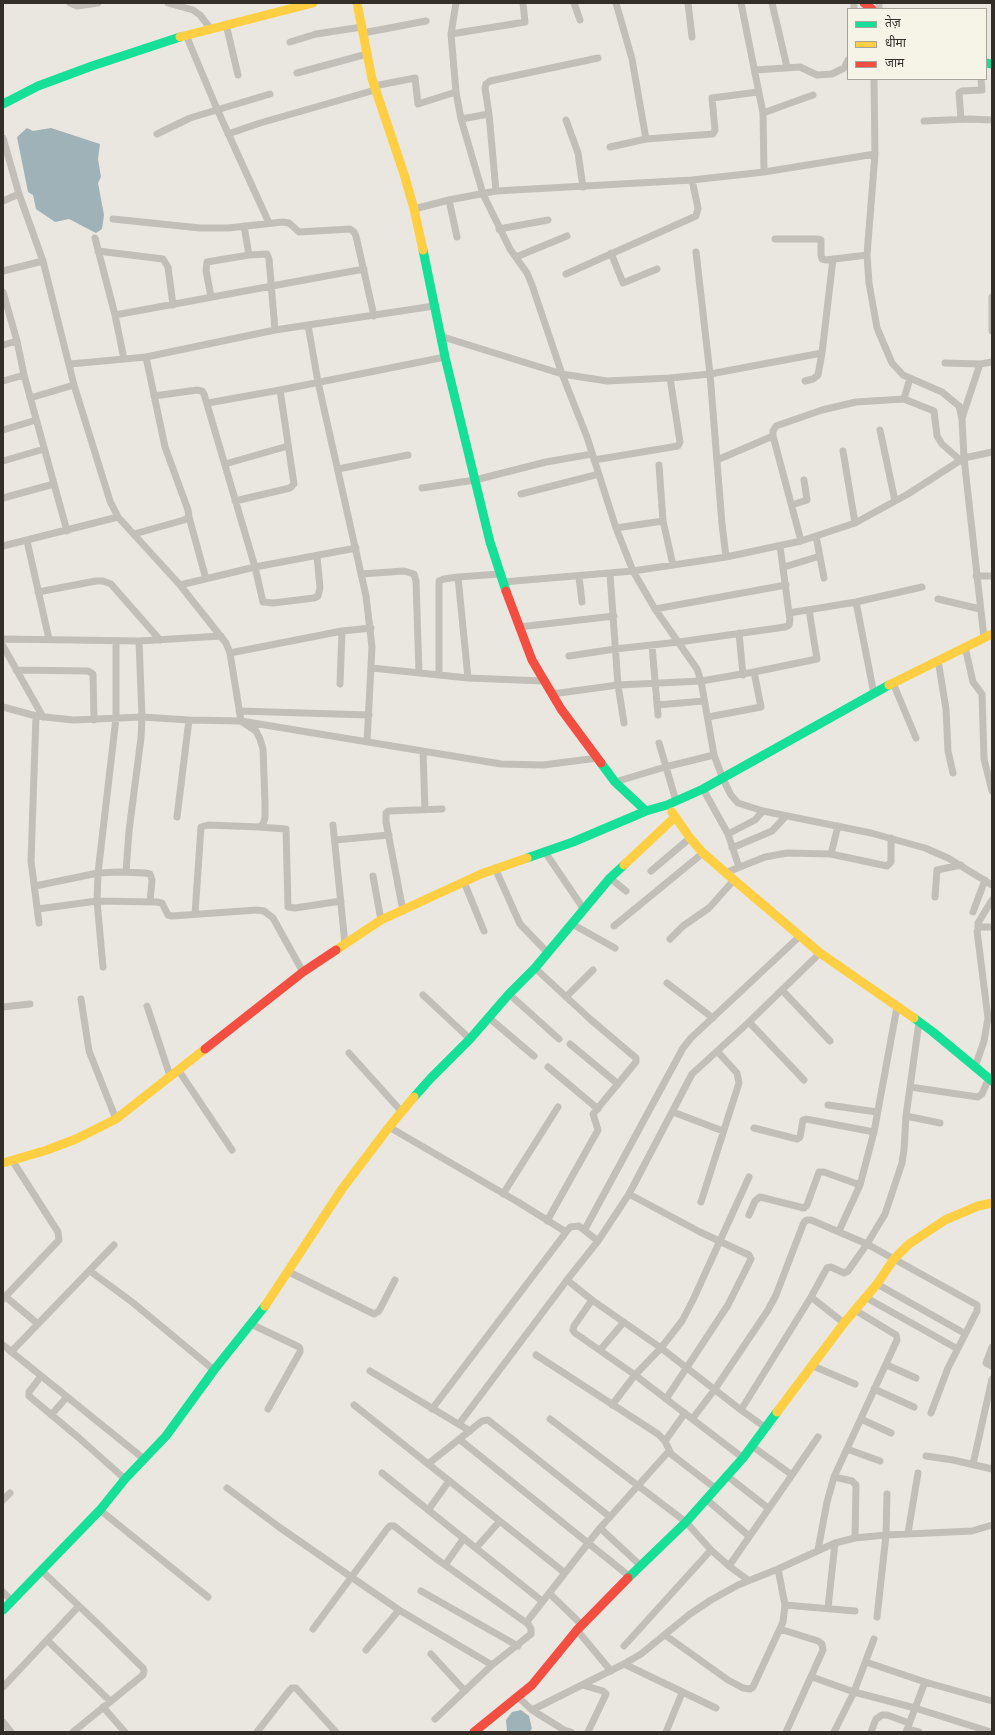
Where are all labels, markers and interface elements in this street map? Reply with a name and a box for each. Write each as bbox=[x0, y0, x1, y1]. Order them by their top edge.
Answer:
legend bbox=[847, 8, 987, 80]
text: तेज़ bbox=[885, 16, 901, 30]
text: धीमा bbox=[885, 36, 906, 50]
text: जाम bbox=[885, 56, 904, 70]

